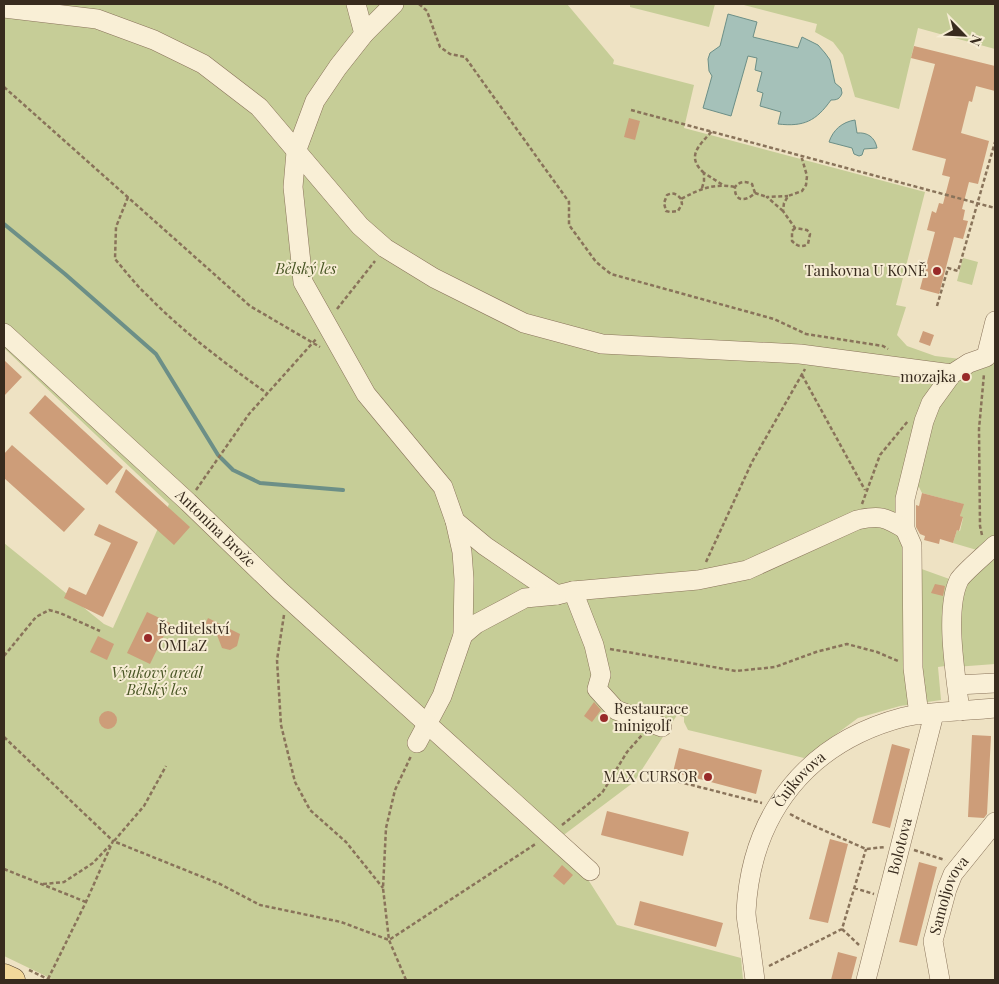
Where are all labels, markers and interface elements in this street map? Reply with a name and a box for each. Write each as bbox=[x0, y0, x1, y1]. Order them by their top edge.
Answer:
north arrow bbox=[939, 10, 989, 60]
text: N bbox=[966, 32, 987, 49]
park label: Bělský les bbox=[275, 258, 337, 278]
place label: Tankovna U KONĚ bbox=[804, 260, 927, 280]
marker: Tankovna U KONĚ bbox=[931, 265, 943, 277]
place label: mozajka bbox=[900, 366, 957, 386]
marker: mozajka bbox=[960, 371, 972, 383]
street label: Antonína Brože bbox=[171, 484, 260, 571]
place label: Ředitelství OMLaZ bbox=[158, 618, 230, 655]
marker: Ředitelství OMLaZ bbox=[142, 632, 154, 644]
park label: Výukový areál Bělský les bbox=[111, 662, 204, 699]
place label: Restaurace minigolf bbox=[614, 698, 689, 735]
marker: Restaurace minigolf bbox=[598, 712, 610, 724]
street label: Čujkovova bbox=[768, 746, 830, 811]
place label: MAX CURSOR bbox=[603, 766, 698, 786]
marker: MAX CURSOR bbox=[702, 771, 714, 783]
street label: Bolotova bbox=[882, 815, 916, 877]
street label: Samoljovova bbox=[924, 851, 973, 937]

